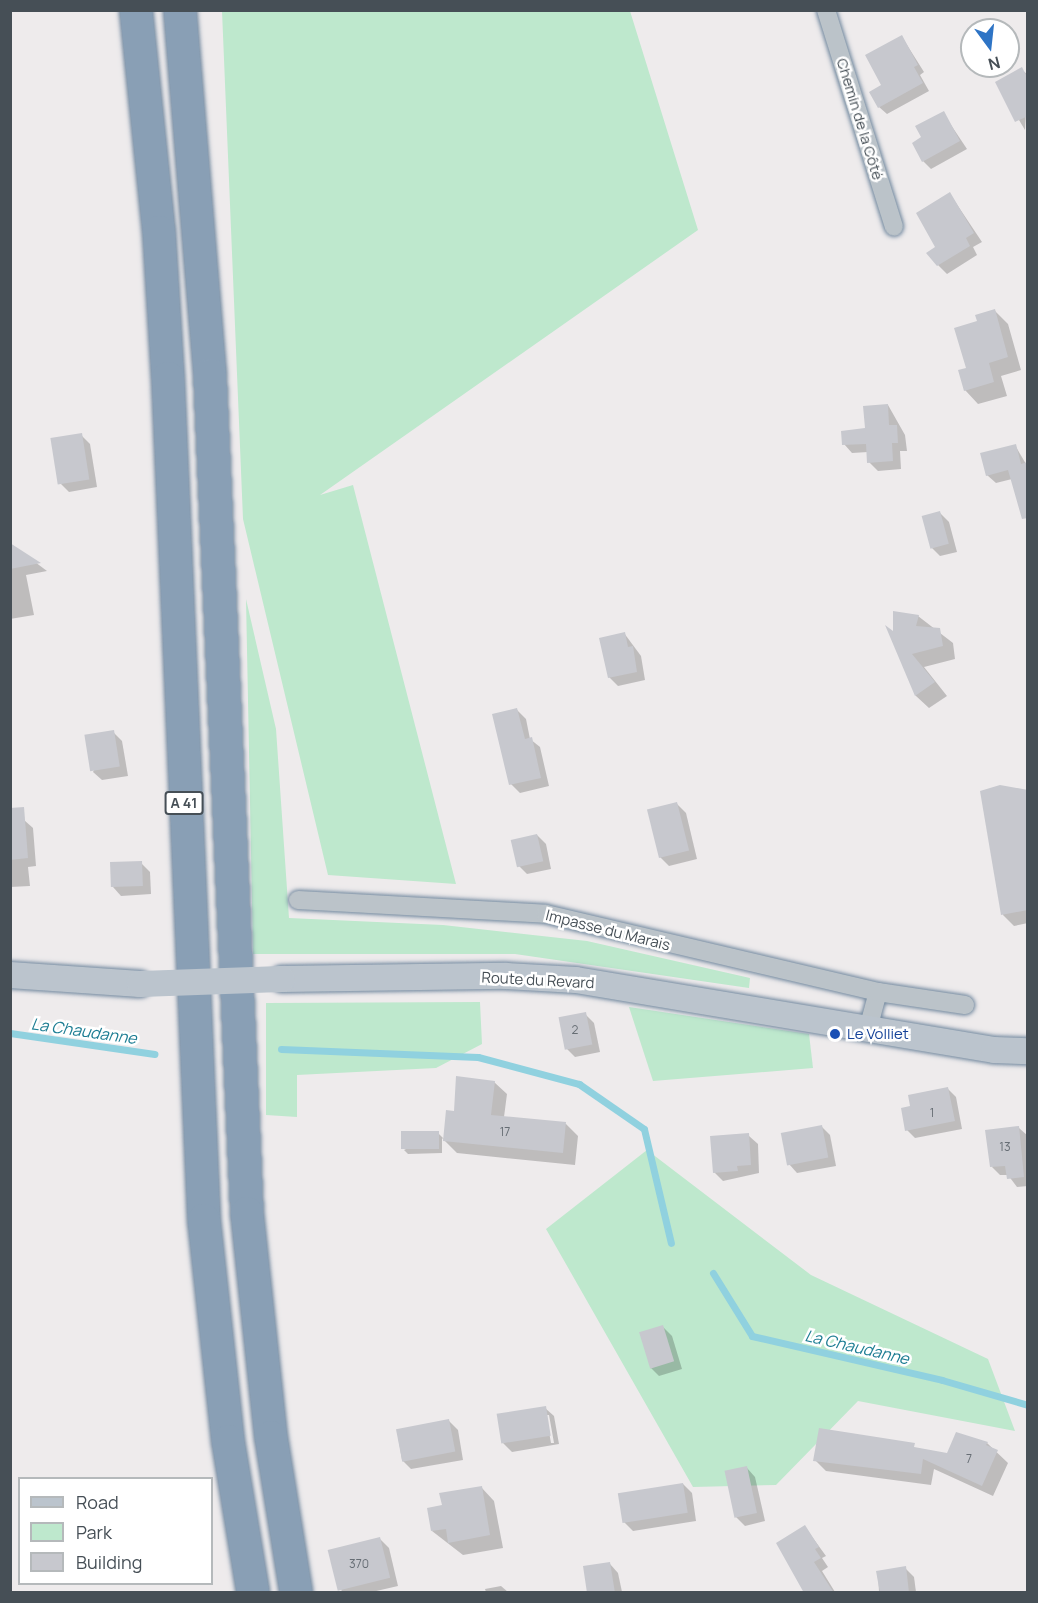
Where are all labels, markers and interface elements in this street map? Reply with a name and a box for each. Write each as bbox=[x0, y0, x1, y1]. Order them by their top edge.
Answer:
north arrow bbox=[960, 18, 1020, 78]
text: N bbox=[986, 51, 1003, 76]
street label: Chemin de la Côté bbox=[833, 56, 887, 182]
road number: A 41 bbox=[164, 792, 204, 814]
street label: Impasse du Marais bbox=[544, 906, 672, 954]
street label: Route du Revard bbox=[481, 968, 595, 992]
water label: La Chaudanne bbox=[30, 1014, 138, 1048]
house number: 2 bbox=[572, 1023, 578, 1037]
place label: Le Volliet bbox=[847, 1025, 909, 1043]
marker: Le Volliet bbox=[828, 1027, 842, 1041]
house number: 1 bbox=[930, 1106, 934, 1120]
house number: 17 bbox=[500, 1125, 510, 1139]
house number: 13 bbox=[999, 1140, 1011, 1154]
water label: La Chaudanne bbox=[803, 1326, 911, 1368]
house number: 7 bbox=[966, 1452, 972, 1466]
legend bbox=[18, 1477, 213, 1585]
text: Road bbox=[76, 1490, 119, 1514]
text: Park bbox=[76, 1520, 112, 1544]
text: Building bbox=[76, 1550, 142, 1574]
house number: 370 bbox=[349, 1557, 369, 1571]

